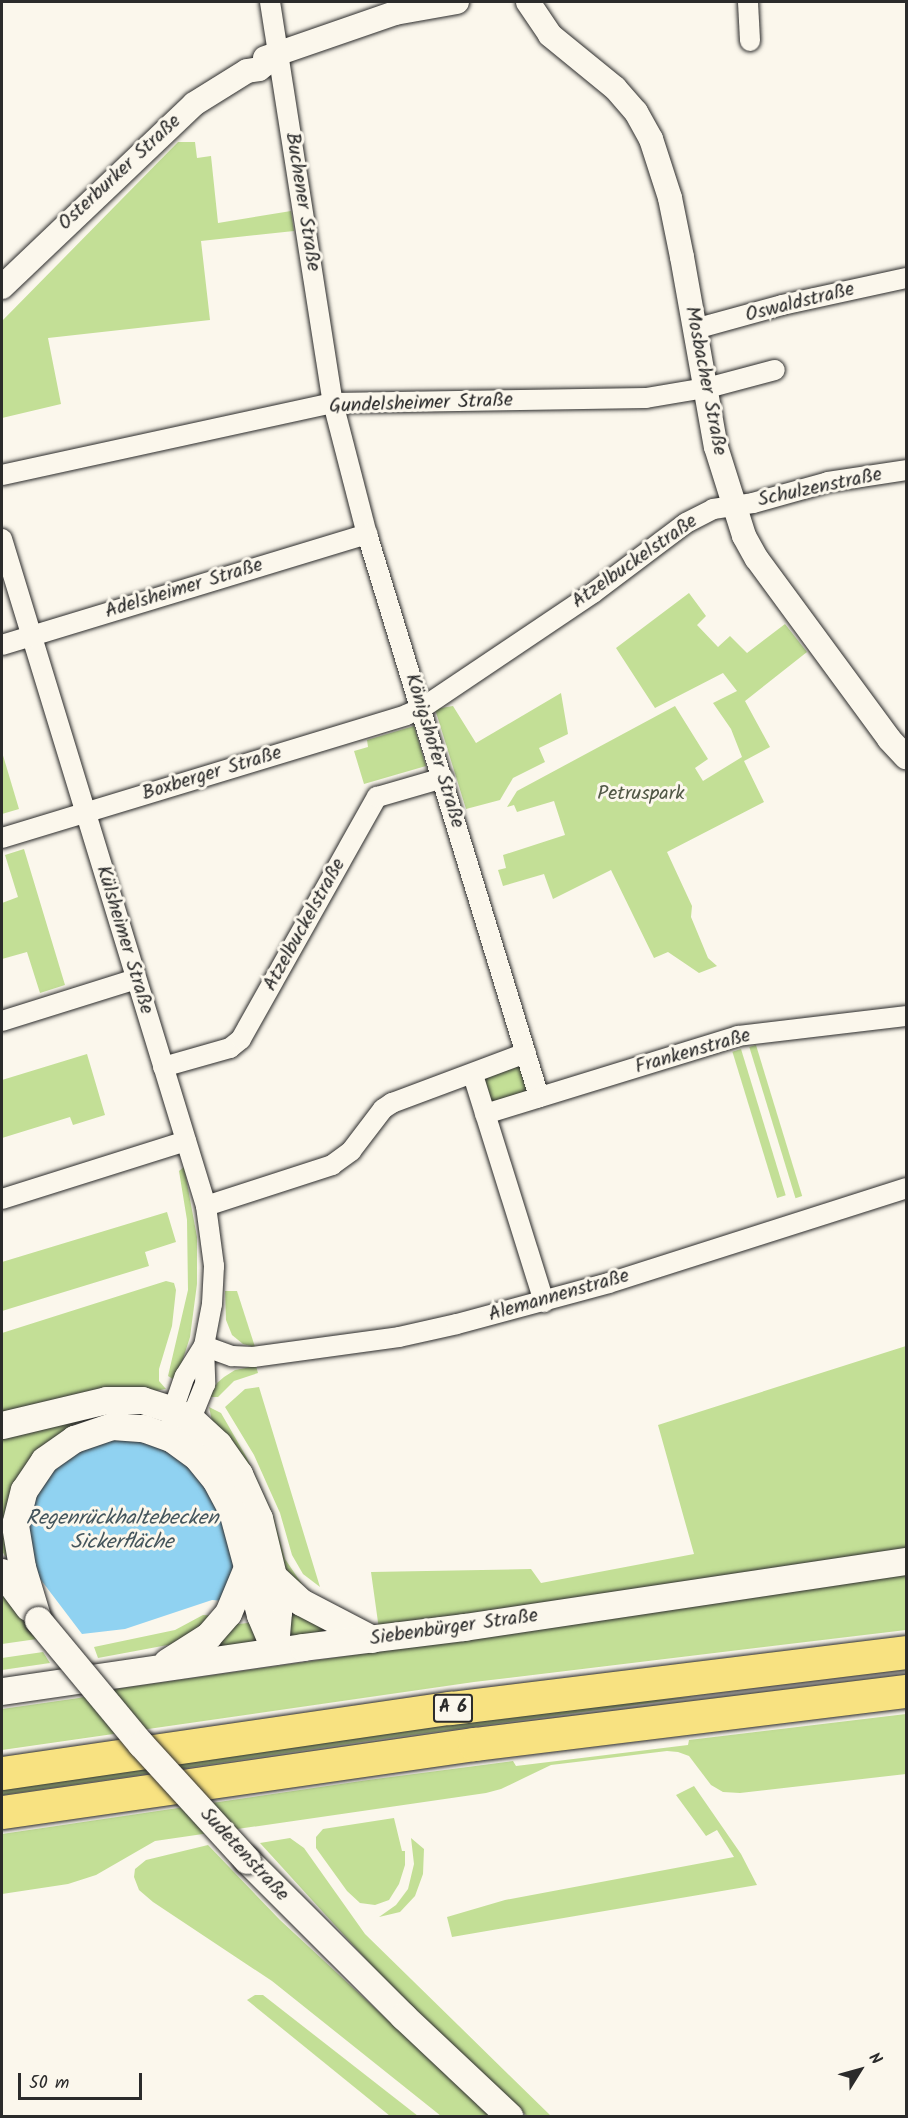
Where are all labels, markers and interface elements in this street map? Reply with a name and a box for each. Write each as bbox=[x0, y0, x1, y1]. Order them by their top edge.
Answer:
street label: Osterburker Straße bbox=[54, 110, 186, 236]
street label: Buchener Straße bbox=[279, 131, 325, 273]
street label: Oswaldstraße bbox=[743, 278, 857, 328]
street label: Mosbacher Straße bbox=[679, 304, 731, 458]
street label: Gundelsheimer Straße bbox=[329, 389, 513, 419]
street label: Schulzenstraße bbox=[756, 463, 884, 513]
street label: Atzelbuckelstraße bbox=[568, 510, 702, 614]
street label: Adelsheimer Straße bbox=[102, 554, 266, 624]
street label: Königshofer Straße bbox=[399, 671, 469, 831]
street label: Boxberger Straße bbox=[139, 741, 285, 807]
park label: Petruspark bbox=[597, 782, 685, 806]
street label: Atzelbuckelstraße bbox=[259, 855, 351, 995]
street label: Külsheimer Straße bbox=[90, 863, 158, 1017]
street label: Frankenstraße bbox=[632, 1024, 754, 1080]
street label: Alemannenstraße bbox=[486, 1264, 632, 1328]
water label: Regenrückhaltebecken Sickerfläche bbox=[26, 1506, 218, 1556]
street label: Siebenbürger Straße bbox=[368, 1604, 540, 1652]
road number: A 6 bbox=[432, 1693, 474, 1723]
street label: Sudetenstraße bbox=[194, 1803, 294, 1907]
north arrow bbox=[830, 2040, 890, 2100]
text: N bbox=[862, 2047, 888, 2070]
scale bar bbox=[21, 2061, 146, 2099]
text: 50 m bbox=[29, 2069, 69, 2098]

